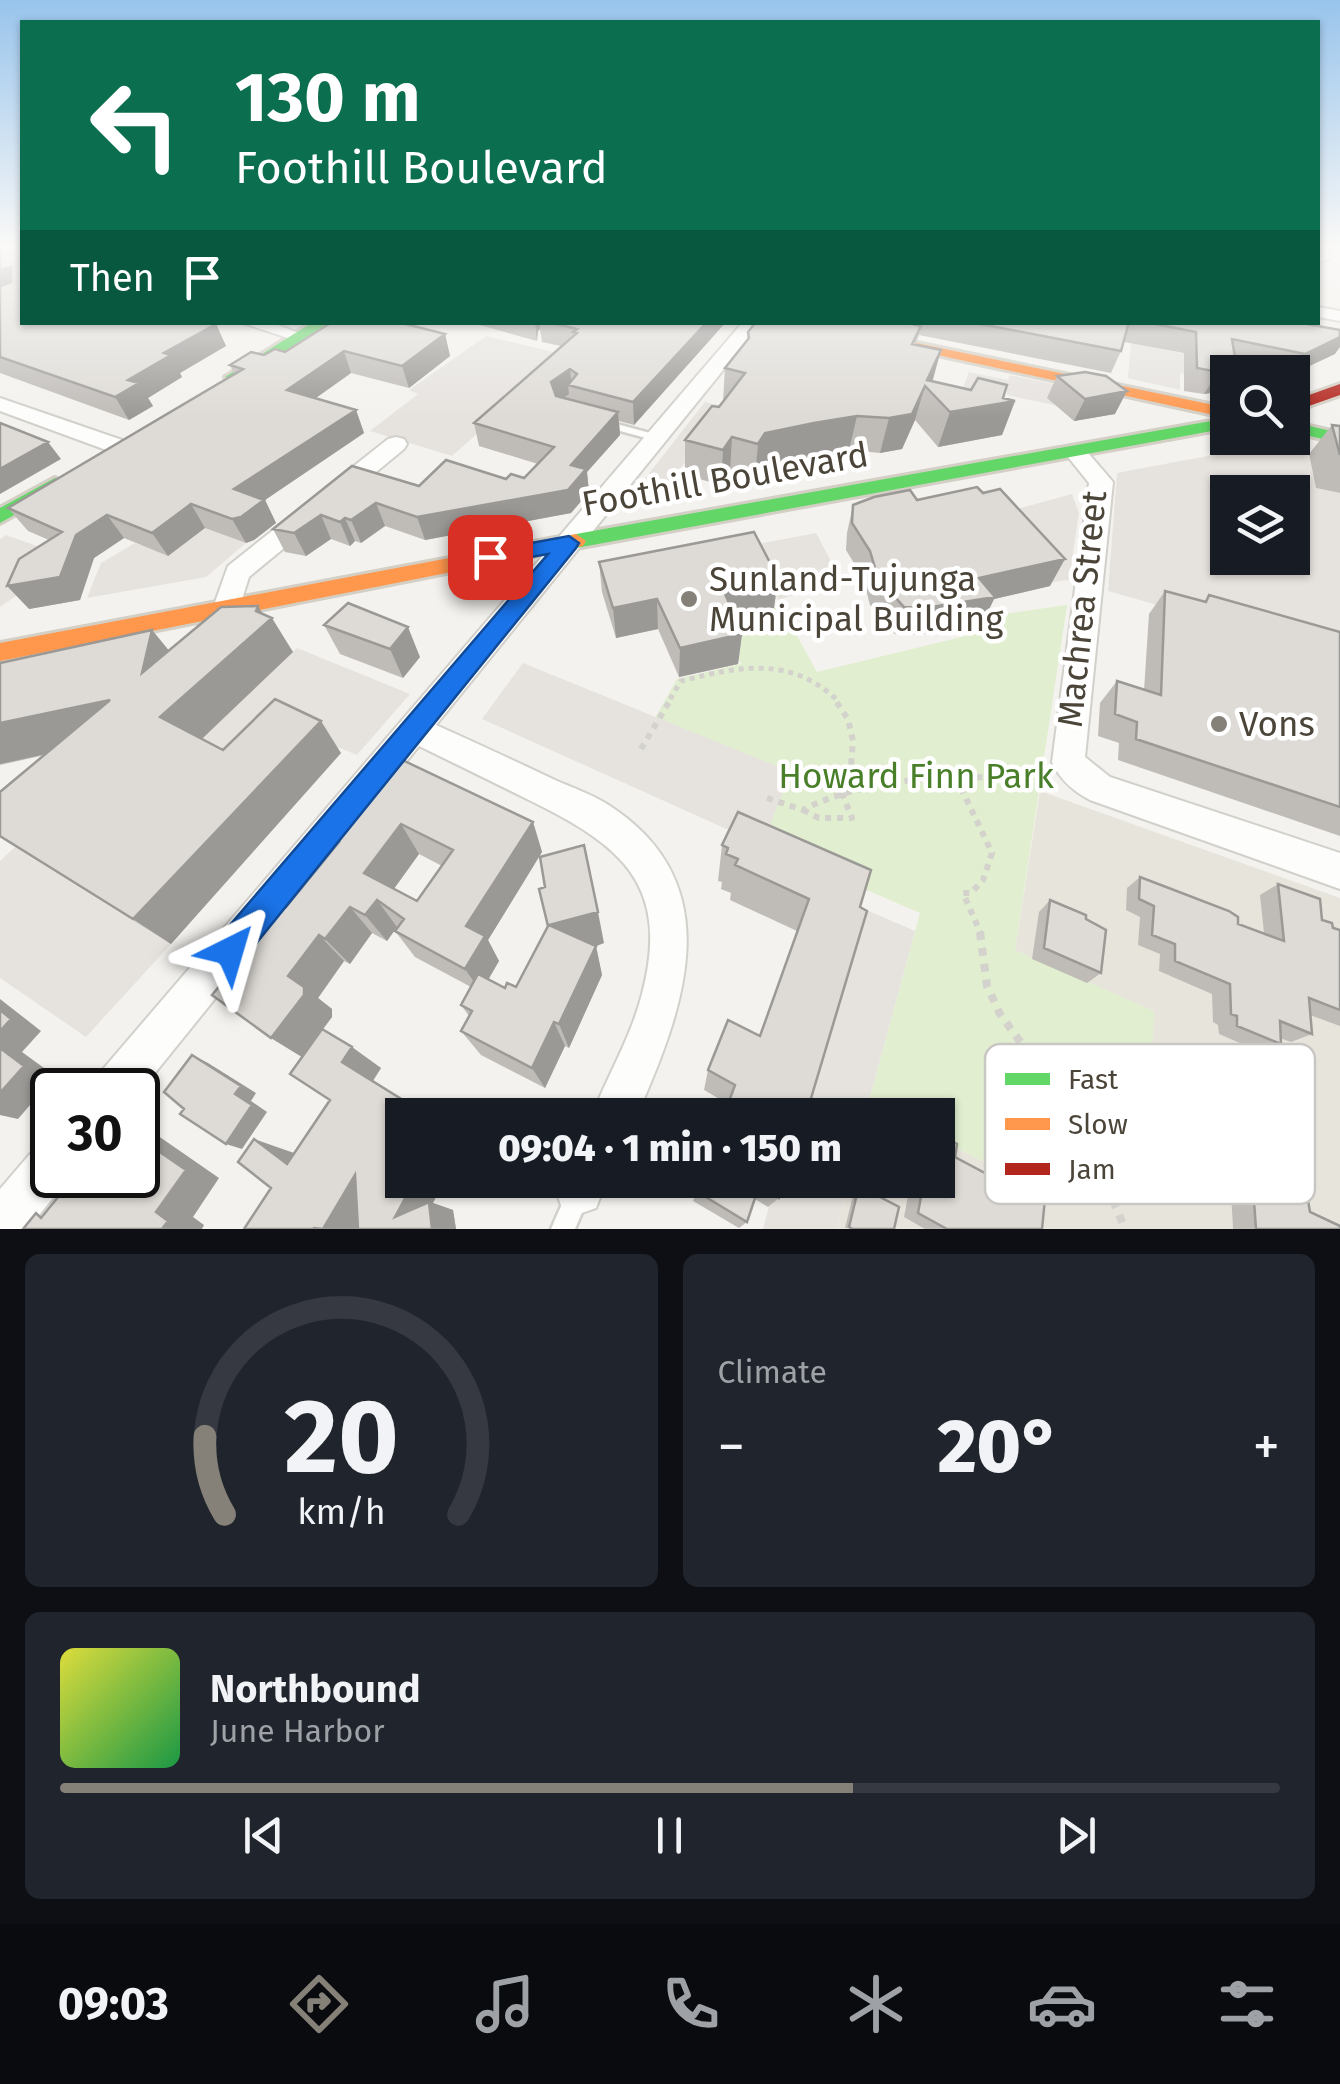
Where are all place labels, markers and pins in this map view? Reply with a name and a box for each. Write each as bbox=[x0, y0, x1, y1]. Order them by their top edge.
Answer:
pin bbox=[448, 515, 533, 600]
place label: Sunland-Tujunga Municipal Building bbox=[709, 558, 1004, 640]
marker: Sunland-Tujunga Municipal Building bbox=[678, 588, 700, 610]
place label: Vons bbox=[1239, 703, 1315, 745]
marker: Vons bbox=[1208, 713, 1230, 735]

